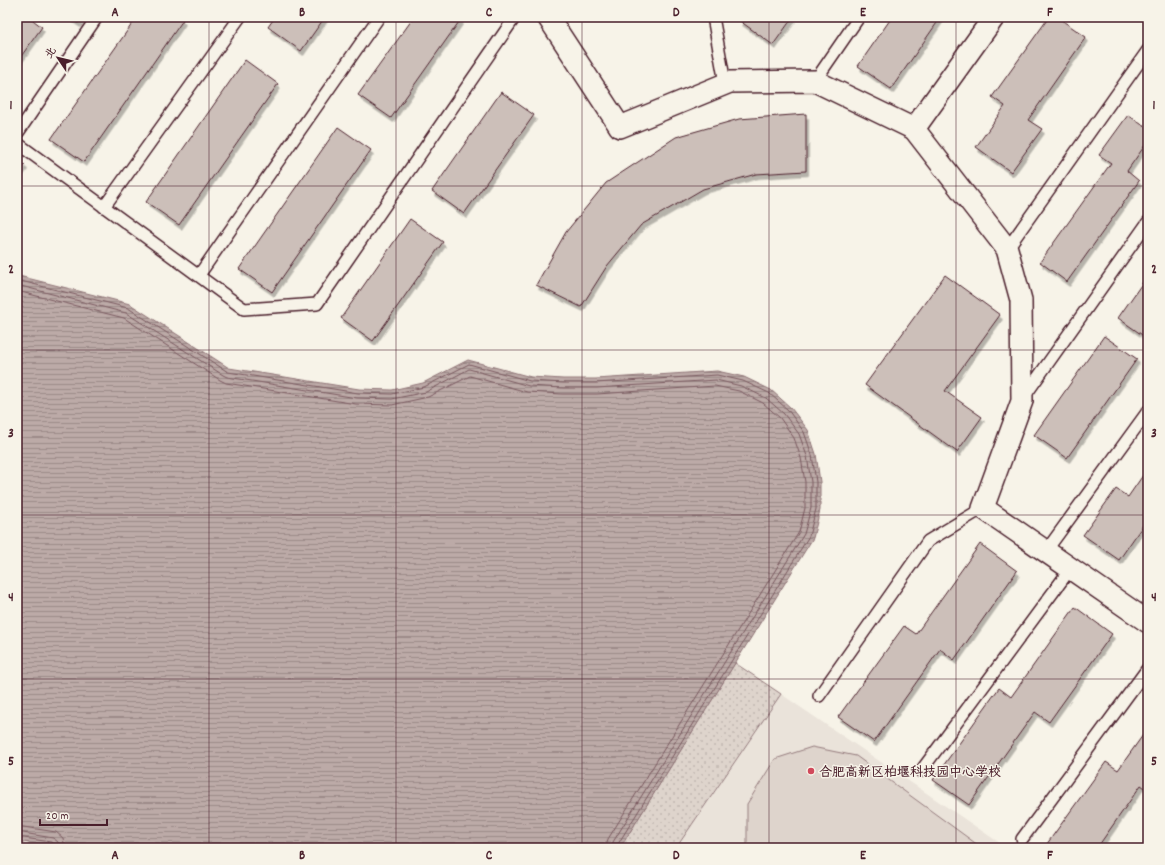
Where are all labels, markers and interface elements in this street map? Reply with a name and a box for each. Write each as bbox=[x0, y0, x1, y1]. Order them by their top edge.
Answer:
text: A bbox=[111, 4, 119, 23]
text: B bbox=[299, 4, 305, 23]
text: C bbox=[486, 4, 493, 23]
text: D bbox=[673, 4, 680, 23]
text: E bbox=[860, 4, 867, 23]
text: F bbox=[1047, 4, 1053, 23]
north arrow bbox=[38, 38, 78, 78]
text: 北 bbox=[42, 44, 61, 63]
text: 1 bbox=[10, 97, 13, 116]
text: 1 bbox=[1153, 97, 1156, 116]
text: 2 bbox=[8, 261, 14, 280]
text: 2 bbox=[1151, 261, 1157, 280]
text: 3 bbox=[8, 425, 14, 444]
text: 3 bbox=[1151, 425, 1157, 444]
text: 4 bbox=[8, 589, 14, 608]
text: 4 bbox=[1151, 589, 1157, 608]
text: 5 bbox=[8, 753, 14, 772]
text: 5 bbox=[1151, 753, 1157, 772]
place label: 合肥高新区柏堰科技园中心学校 bbox=[819, 764, 1001, 783]
marker: 合肥高新区柏堰科技园中心学校 bbox=[806, 766, 816, 776]
scale bar bbox=[40, 801, 107, 827]
text: 20 m bbox=[46, 808, 69, 825]
text: A bbox=[111, 847, 119, 865]
text: B bbox=[299, 847, 305, 865]
text: C bbox=[486, 847, 493, 865]
text: D bbox=[673, 847, 680, 865]
text: E bbox=[860, 847, 867, 865]
text: F bbox=[1047, 847, 1053, 865]

